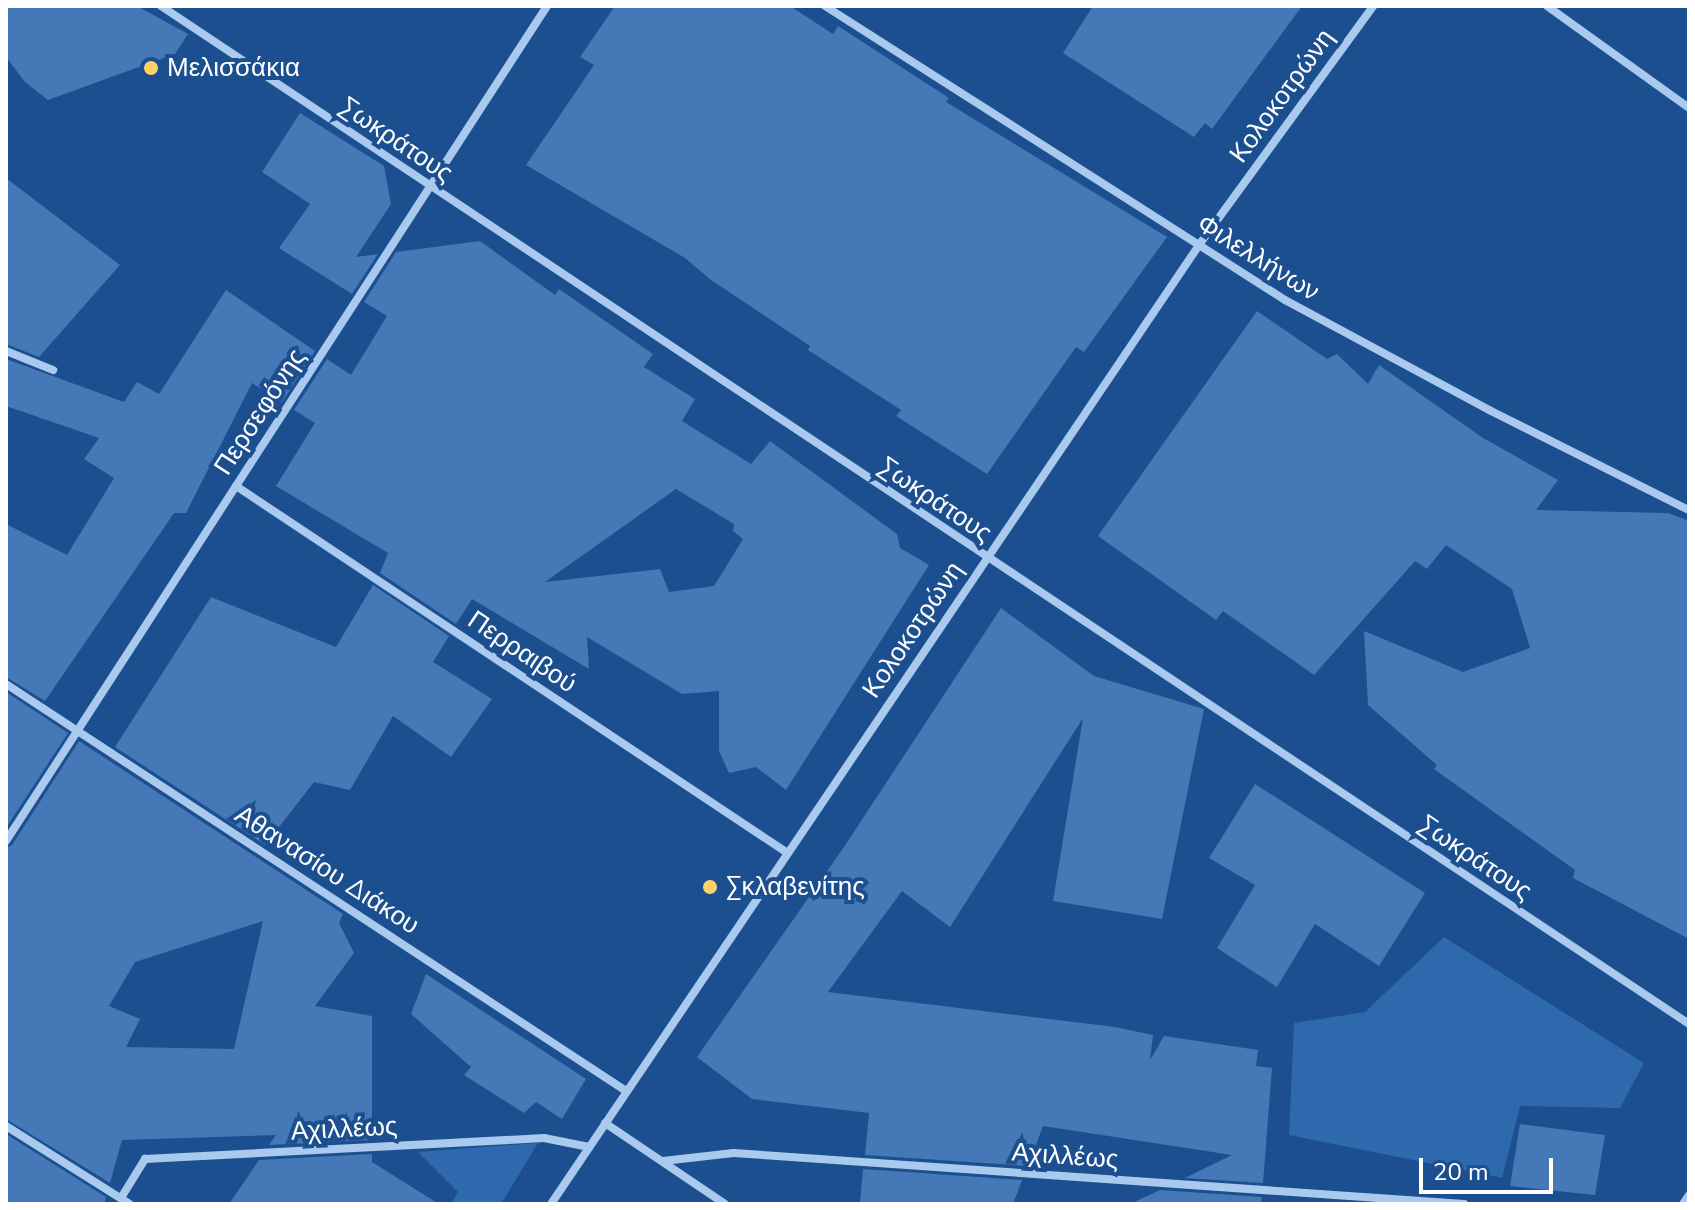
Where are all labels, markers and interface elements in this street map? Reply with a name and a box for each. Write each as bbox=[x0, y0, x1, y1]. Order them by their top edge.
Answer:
street label: Κολοκοτρώνη bbox=[1223, 23, 1341, 169]
place label: Μελισσάκια bbox=[167, 52, 300, 84]
marker: Μελισσάκια bbox=[142, 59, 160, 77]
street label: Σωκράτους bbox=[333, 91, 459, 189]
street label: Φιλελλήνων bbox=[1191, 208, 1325, 308]
street label: Περσεφόνης bbox=[208, 343, 312, 481]
street label: Σωκράτους bbox=[872, 451, 998, 549]
street label: Κολοκοτρώνη bbox=[856, 556, 970, 704]
street label: Περραιβού bbox=[462, 604, 582, 700]
street label: Αθανασίου Διάκου bbox=[229, 799, 425, 941]
street label: Σωκράτους bbox=[1412, 809, 1538, 907]
place label: Σκλαβενίτης bbox=[726, 871, 865, 903]
marker: Σκλαβενίτης bbox=[701, 878, 719, 896]
street label: Αχιλλέως bbox=[290, 1111, 398, 1147]
street label: Αχιλλέως bbox=[1011, 1137, 1119, 1175]
scale bar bbox=[1423, 1142, 1557, 1192]
text: 20 m bbox=[1433, 1156, 1489, 1188]

